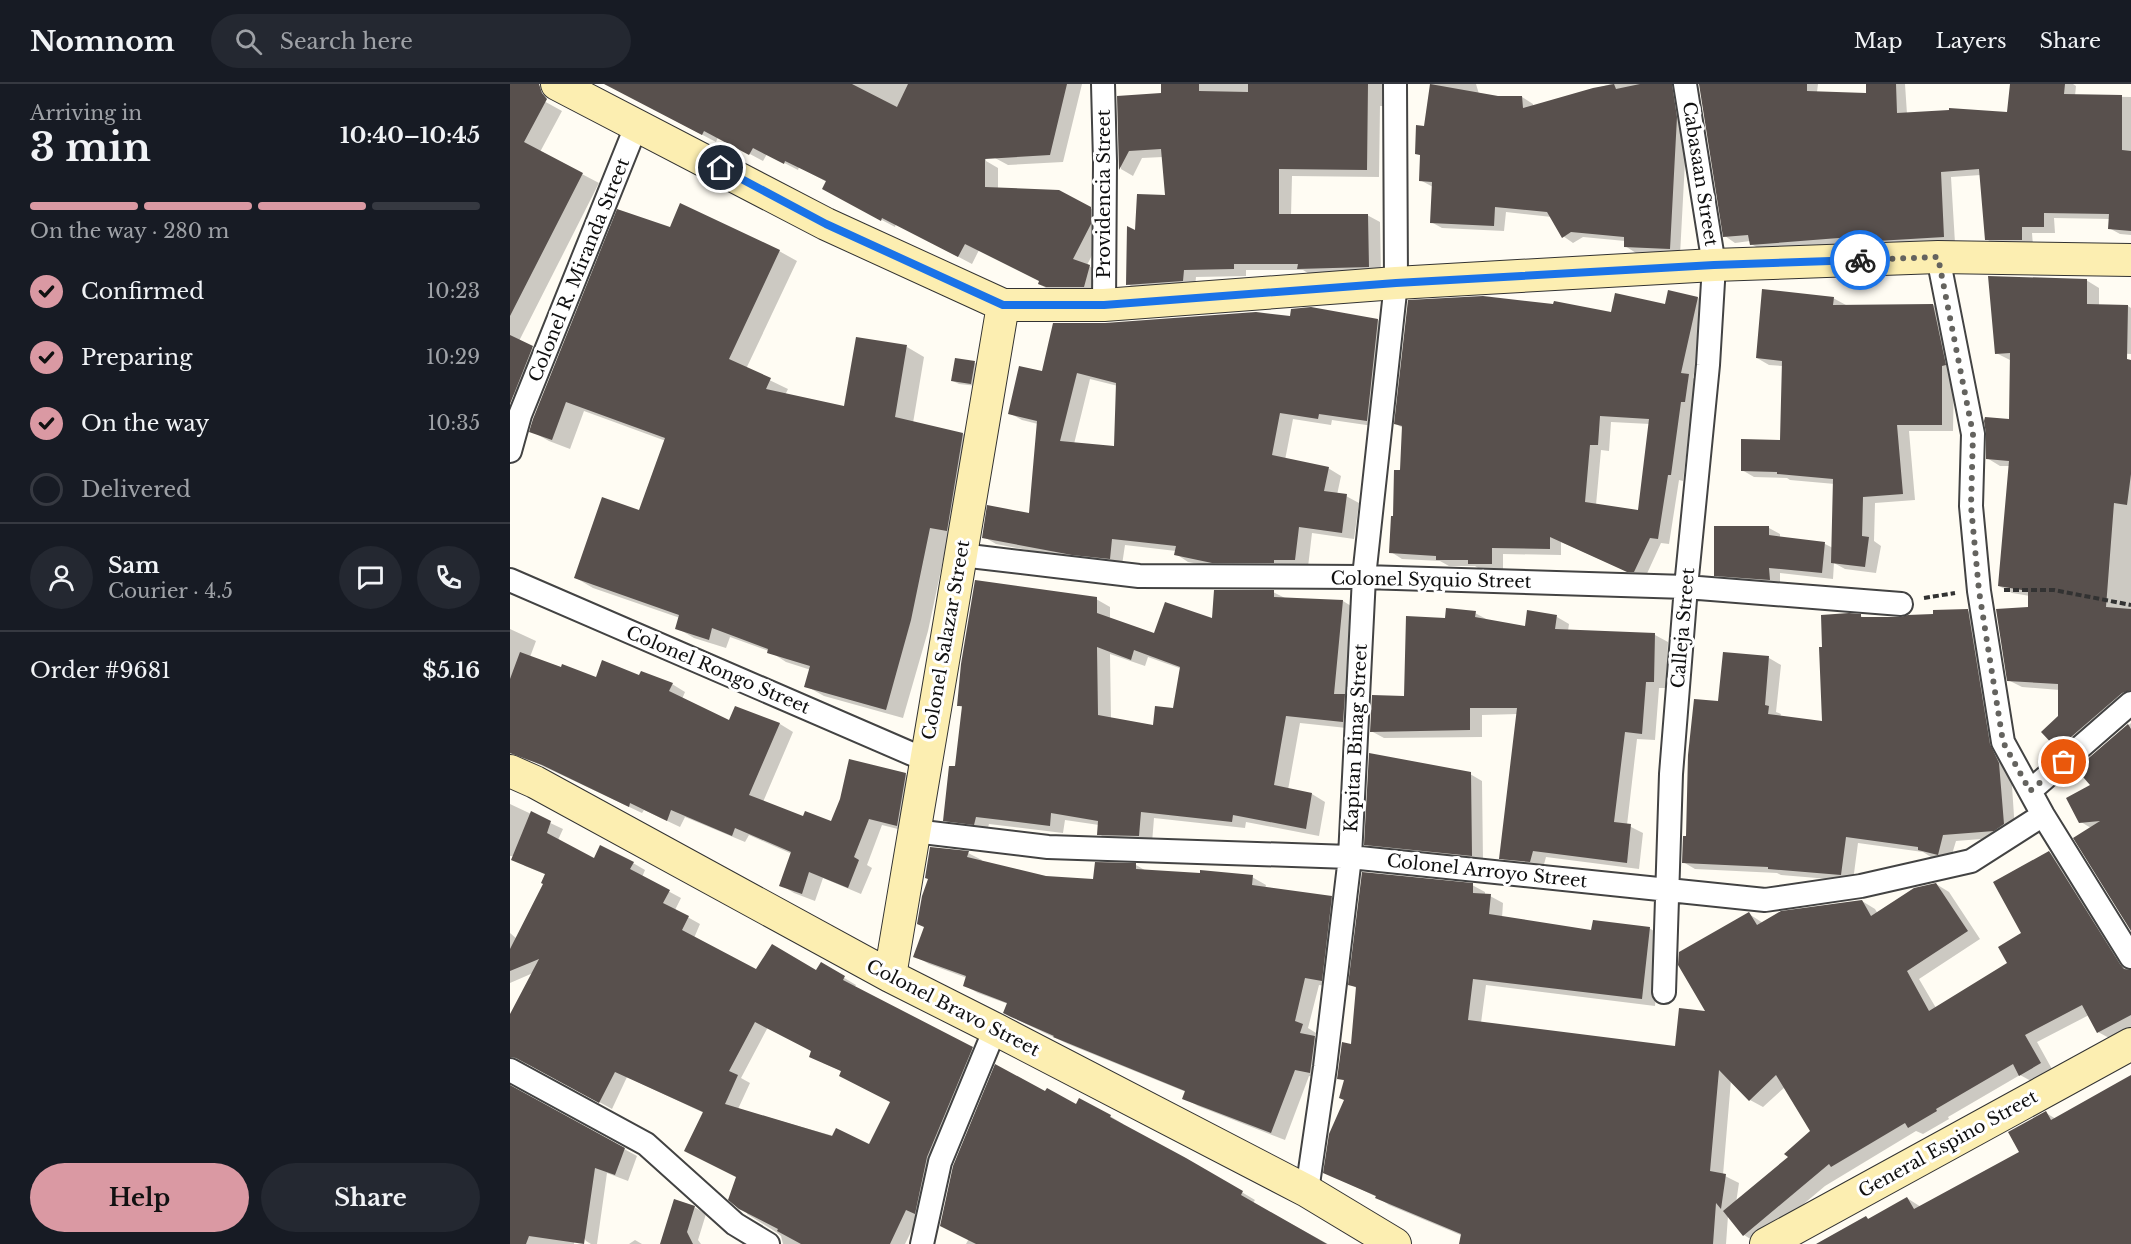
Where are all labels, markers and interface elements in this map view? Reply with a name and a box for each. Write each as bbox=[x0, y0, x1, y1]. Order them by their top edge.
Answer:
search box bbox=[211, 14, 631, 68]
text: Nomnom bbox=[30, 24, 175, 59]
icon: search bbox=[232, 25, 265, 58]
text: Search here bbox=[280, 28, 413, 55]
text: Map bbox=[1854, 28, 1903, 54]
text: Layers bbox=[1936, 28, 2007, 54]
text: Share bbox=[2040, 28, 2101, 54]
street label: Cabasaan Street bbox=[1678, 100, 1722, 248]
text: Arriving in bbox=[30, 101, 142, 125]
street label: Providencia Street bbox=[1093, 109, 1115, 279]
text: 10:40–10:45 bbox=[340, 122, 480, 149]
text: 3 min bbox=[30, 123, 151, 172]
pin bbox=[695, 142, 746, 193]
icon: home bbox=[704, 151, 737, 184]
street label: Colonel R. Miranda Street bbox=[524, 155, 634, 385]
text: On the way · 280 m bbox=[30, 219, 229, 243]
courier bbox=[1830, 230, 1890, 290]
icon: bike bbox=[1844, 244, 1877, 277]
icon: check bbox=[30, 275, 63, 308]
text: Confirmed bbox=[81, 278, 204, 305]
text: 10:23 bbox=[426, 279, 480, 303]
icon: check bbox=[30, 341, 63, 374]
text: Preparing bbox=[81, 344, 192, 371]
text: 10:29 bbox=[426, 345, 480, 369]
icon: check bbox=[30, 407, 63, 440]
text: On the way bbox=[81, 410, 209, 437]
text: 10:35 bbox=[427, 411, 480, 435]
text: Delivered bbox=[81, 476, 191, 503]
street label: Colonel Salazar Street bbox=[918, 538, 974, 742]
button: person bbox=[30, 546, 93, 609]
button: chat bbox=[339, 546, 402, 609]
button: phone bbox=[417, 546, 480, 609]
text: Sam bbox=[108, 552, 160, 579]
street label: Colonel Syquio Street bbox=[1330, 567, 1532, 593]
street label: Calleja Street bbox=[1667, 567, 1699, 689]
text: Courier · 4.5 bbox=[108, 579, 233, 603]
street label: Colonel Rongo Street bbox=[623, 621, 813, 719]
street label: Kapitan Binag Street bbox=[1340, 643, 1372, 833]
text: Order #9681 bbox=[30, 657, 171, 684]
text: $5.16 bbox=[423, 657, 480, 684]
pin bbox=[2038, 736, 2089, 787]
icon: bag bbox=[2047, 745, 2080, 778]
street label: Colonel Arroyo Street bbox=[1386, 850, 1588, 892]
street label: Colonel Bravo Street bbox=[863, 955, 1043, 1061]
street label: General Espino Street bbox=[1855, 1085, 2042, 1202]
button: Help bbox=[30, 1163, 249, 1232]
button: Share bbox=[261, 1163, 480, 1232]

